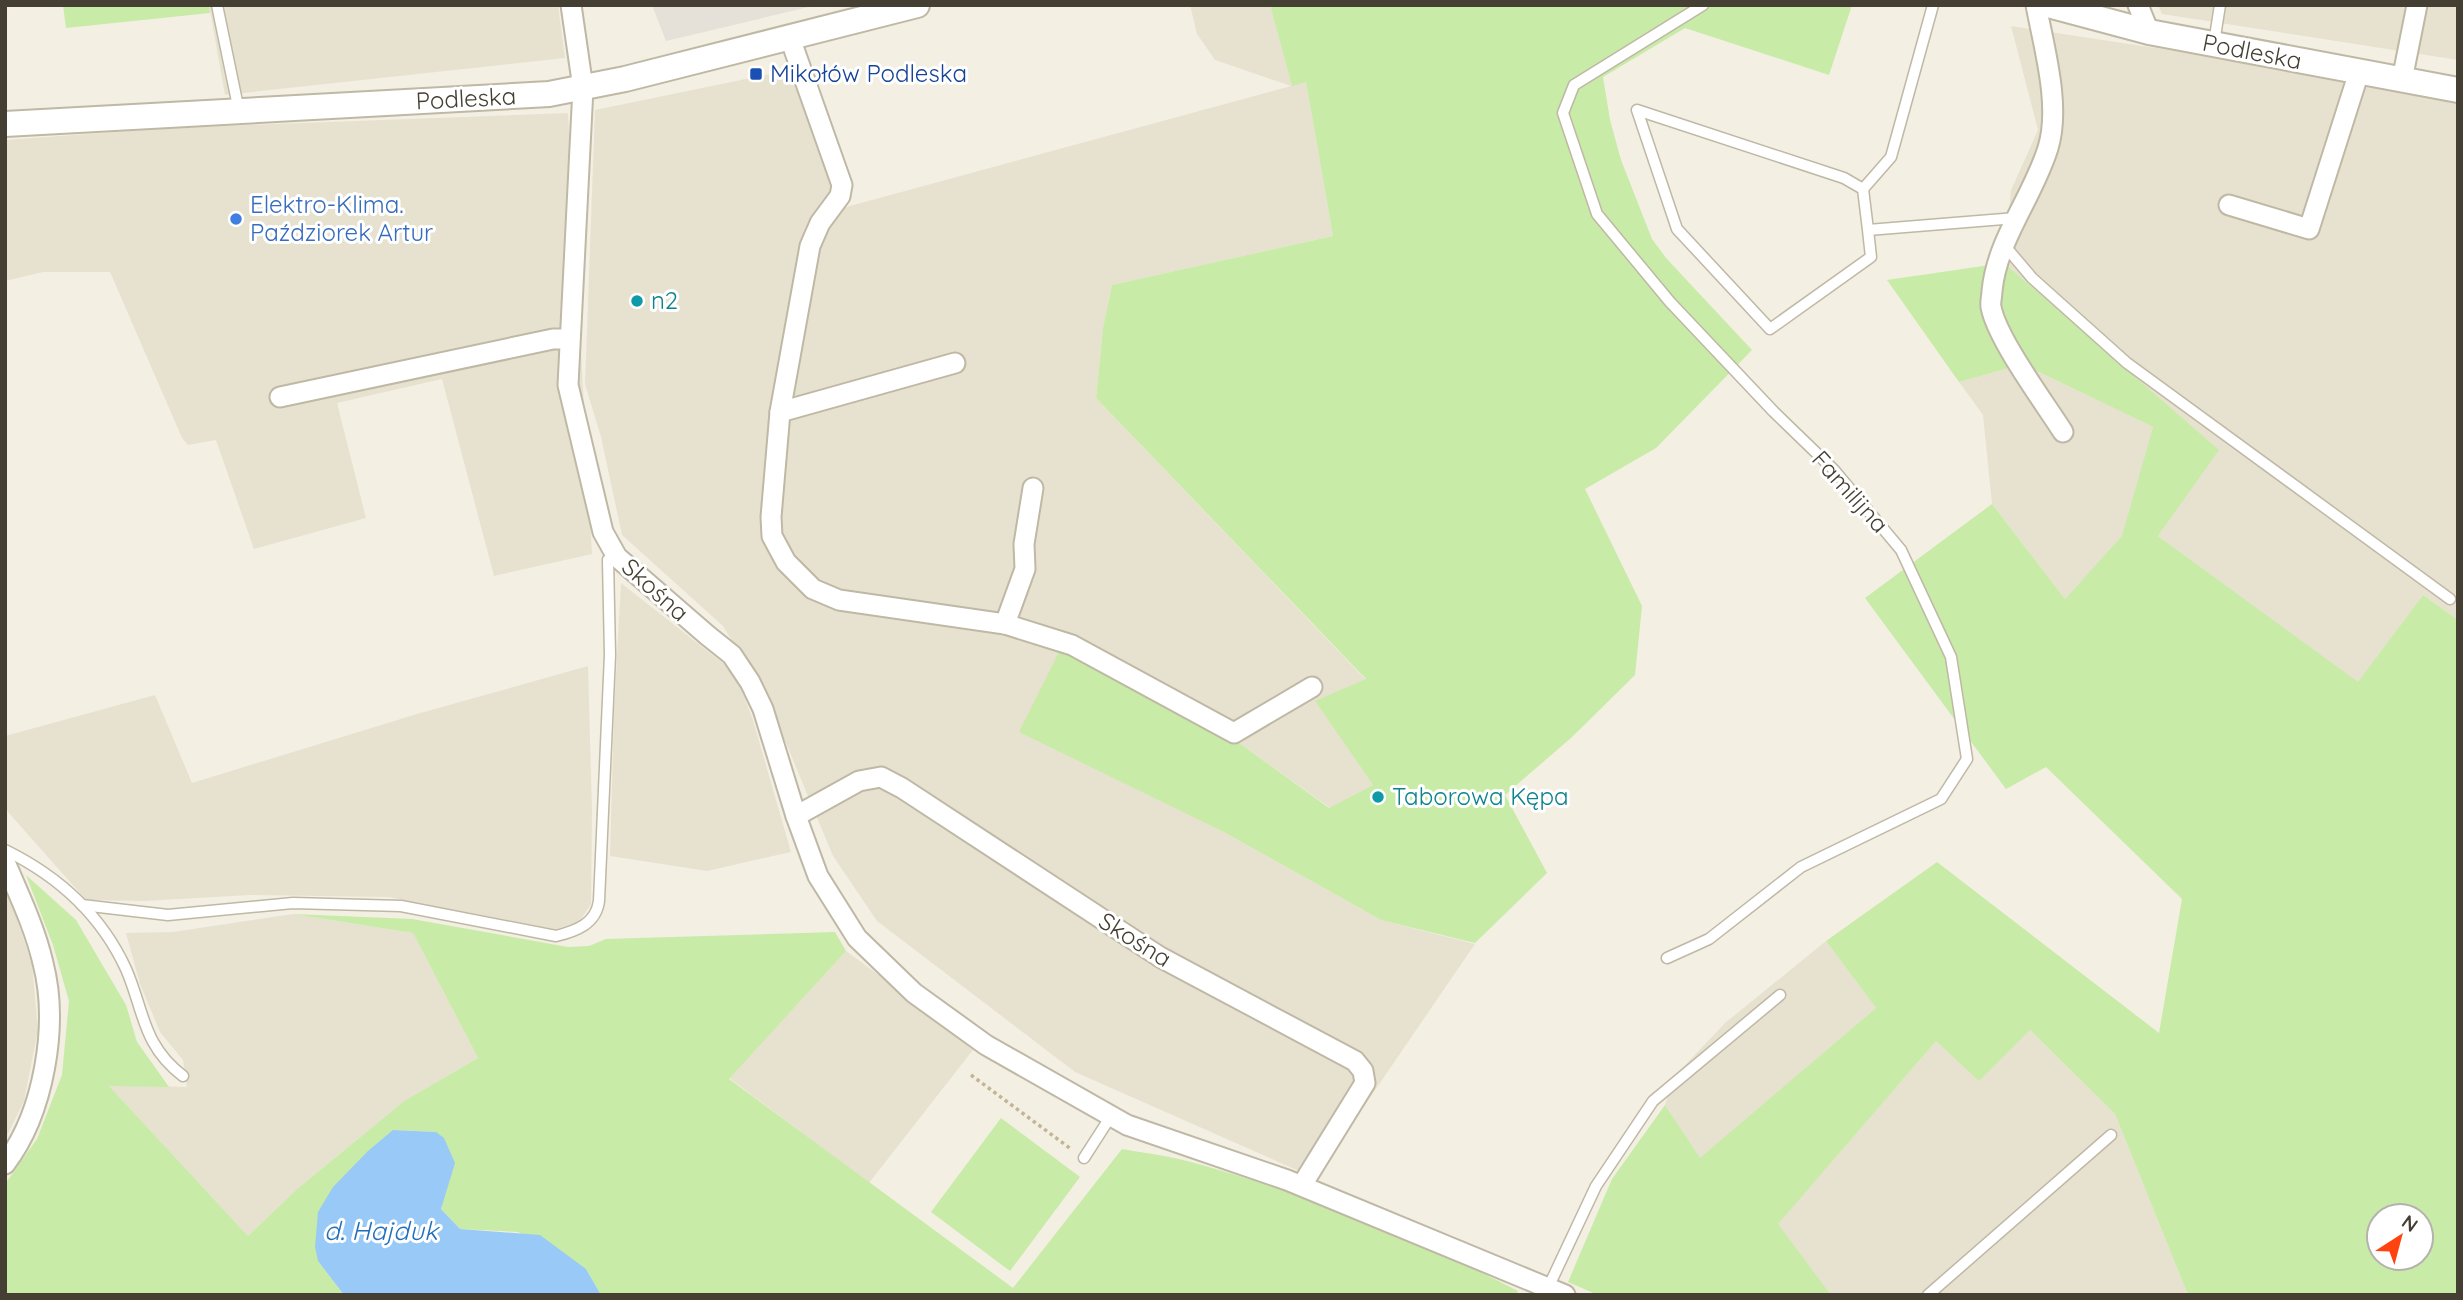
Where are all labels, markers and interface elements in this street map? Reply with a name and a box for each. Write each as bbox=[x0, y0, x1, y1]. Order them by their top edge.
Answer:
street label: Podleska bbox=[2200, 27, 2304, 75]
place label: Mikołów Podleska bbox=[770, 58, 967, 88]
marker: Mikołów Podleska bbox=[748, 66, 764, 82]
street label: Podleska bbox=[415, 80, 517, 116]
place label: Elektro-Klima. Paździorek Artur bbox=[250, 189, 433, 247]
marker: Elektro-Klima. Paździorek Artur bbox=[228, 211, 244, 227]
place label: n2 bbox=[651, 285, 678, 315]
marker: n2 bbox=[629, 293, 645, 309]
street label: Familijna bbox=[1806, 444, 1895, 539]
street label: Skośna bbox=[616, 551, 695, 627]
place label: Taborowa Kępa bbox=[1392, 781, 1568, 811]
marker: Taborowa Kępa bbox=[1370, 789, 1386, 805]
street label: Skośna bbox=[1094, 905, 1177, 973]
north arrow bbox=[2365, 1202, 2435, 1272]
text: N bbox=[2397, 1209, 2423, 1237]
water label: d. Hajduk bbox=[324, 1214, 440, 1247]

